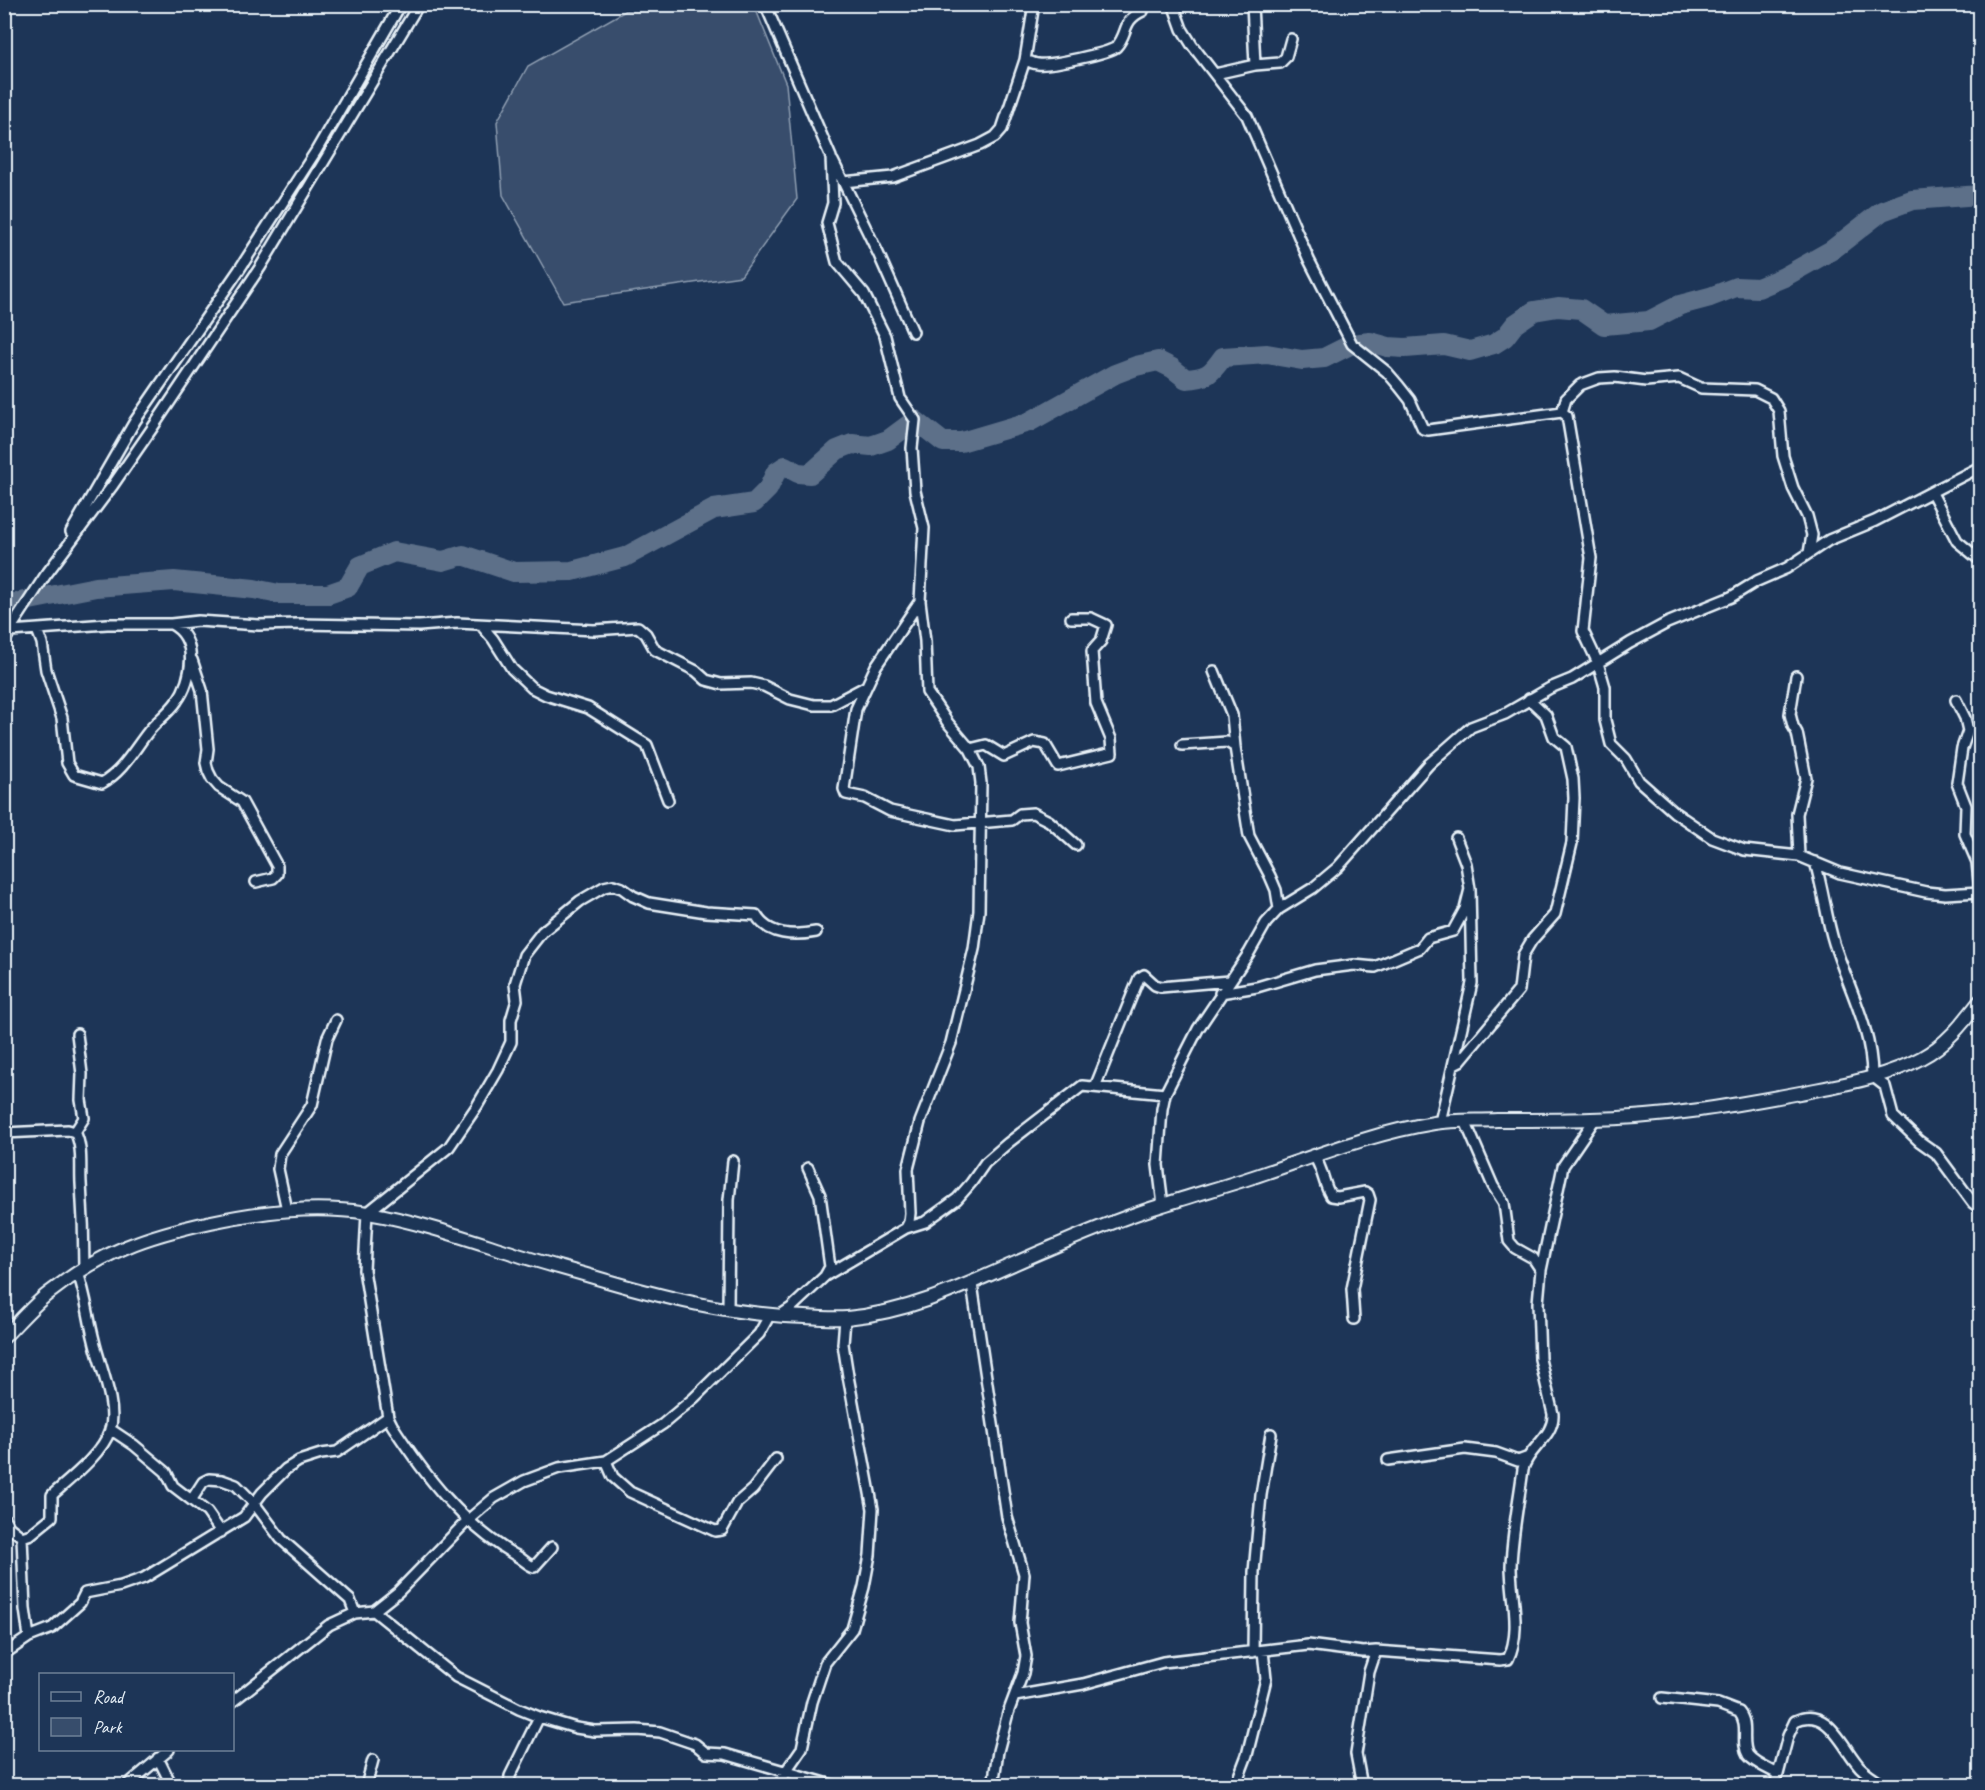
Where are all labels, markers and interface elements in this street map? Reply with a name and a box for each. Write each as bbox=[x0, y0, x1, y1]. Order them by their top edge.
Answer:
legend bbox=[39, 1673, 234, 1751]
text: Road bbox=[93, 1686, 126, 1708]
text: Park bbox=[93, 1716, 123, 1738]

